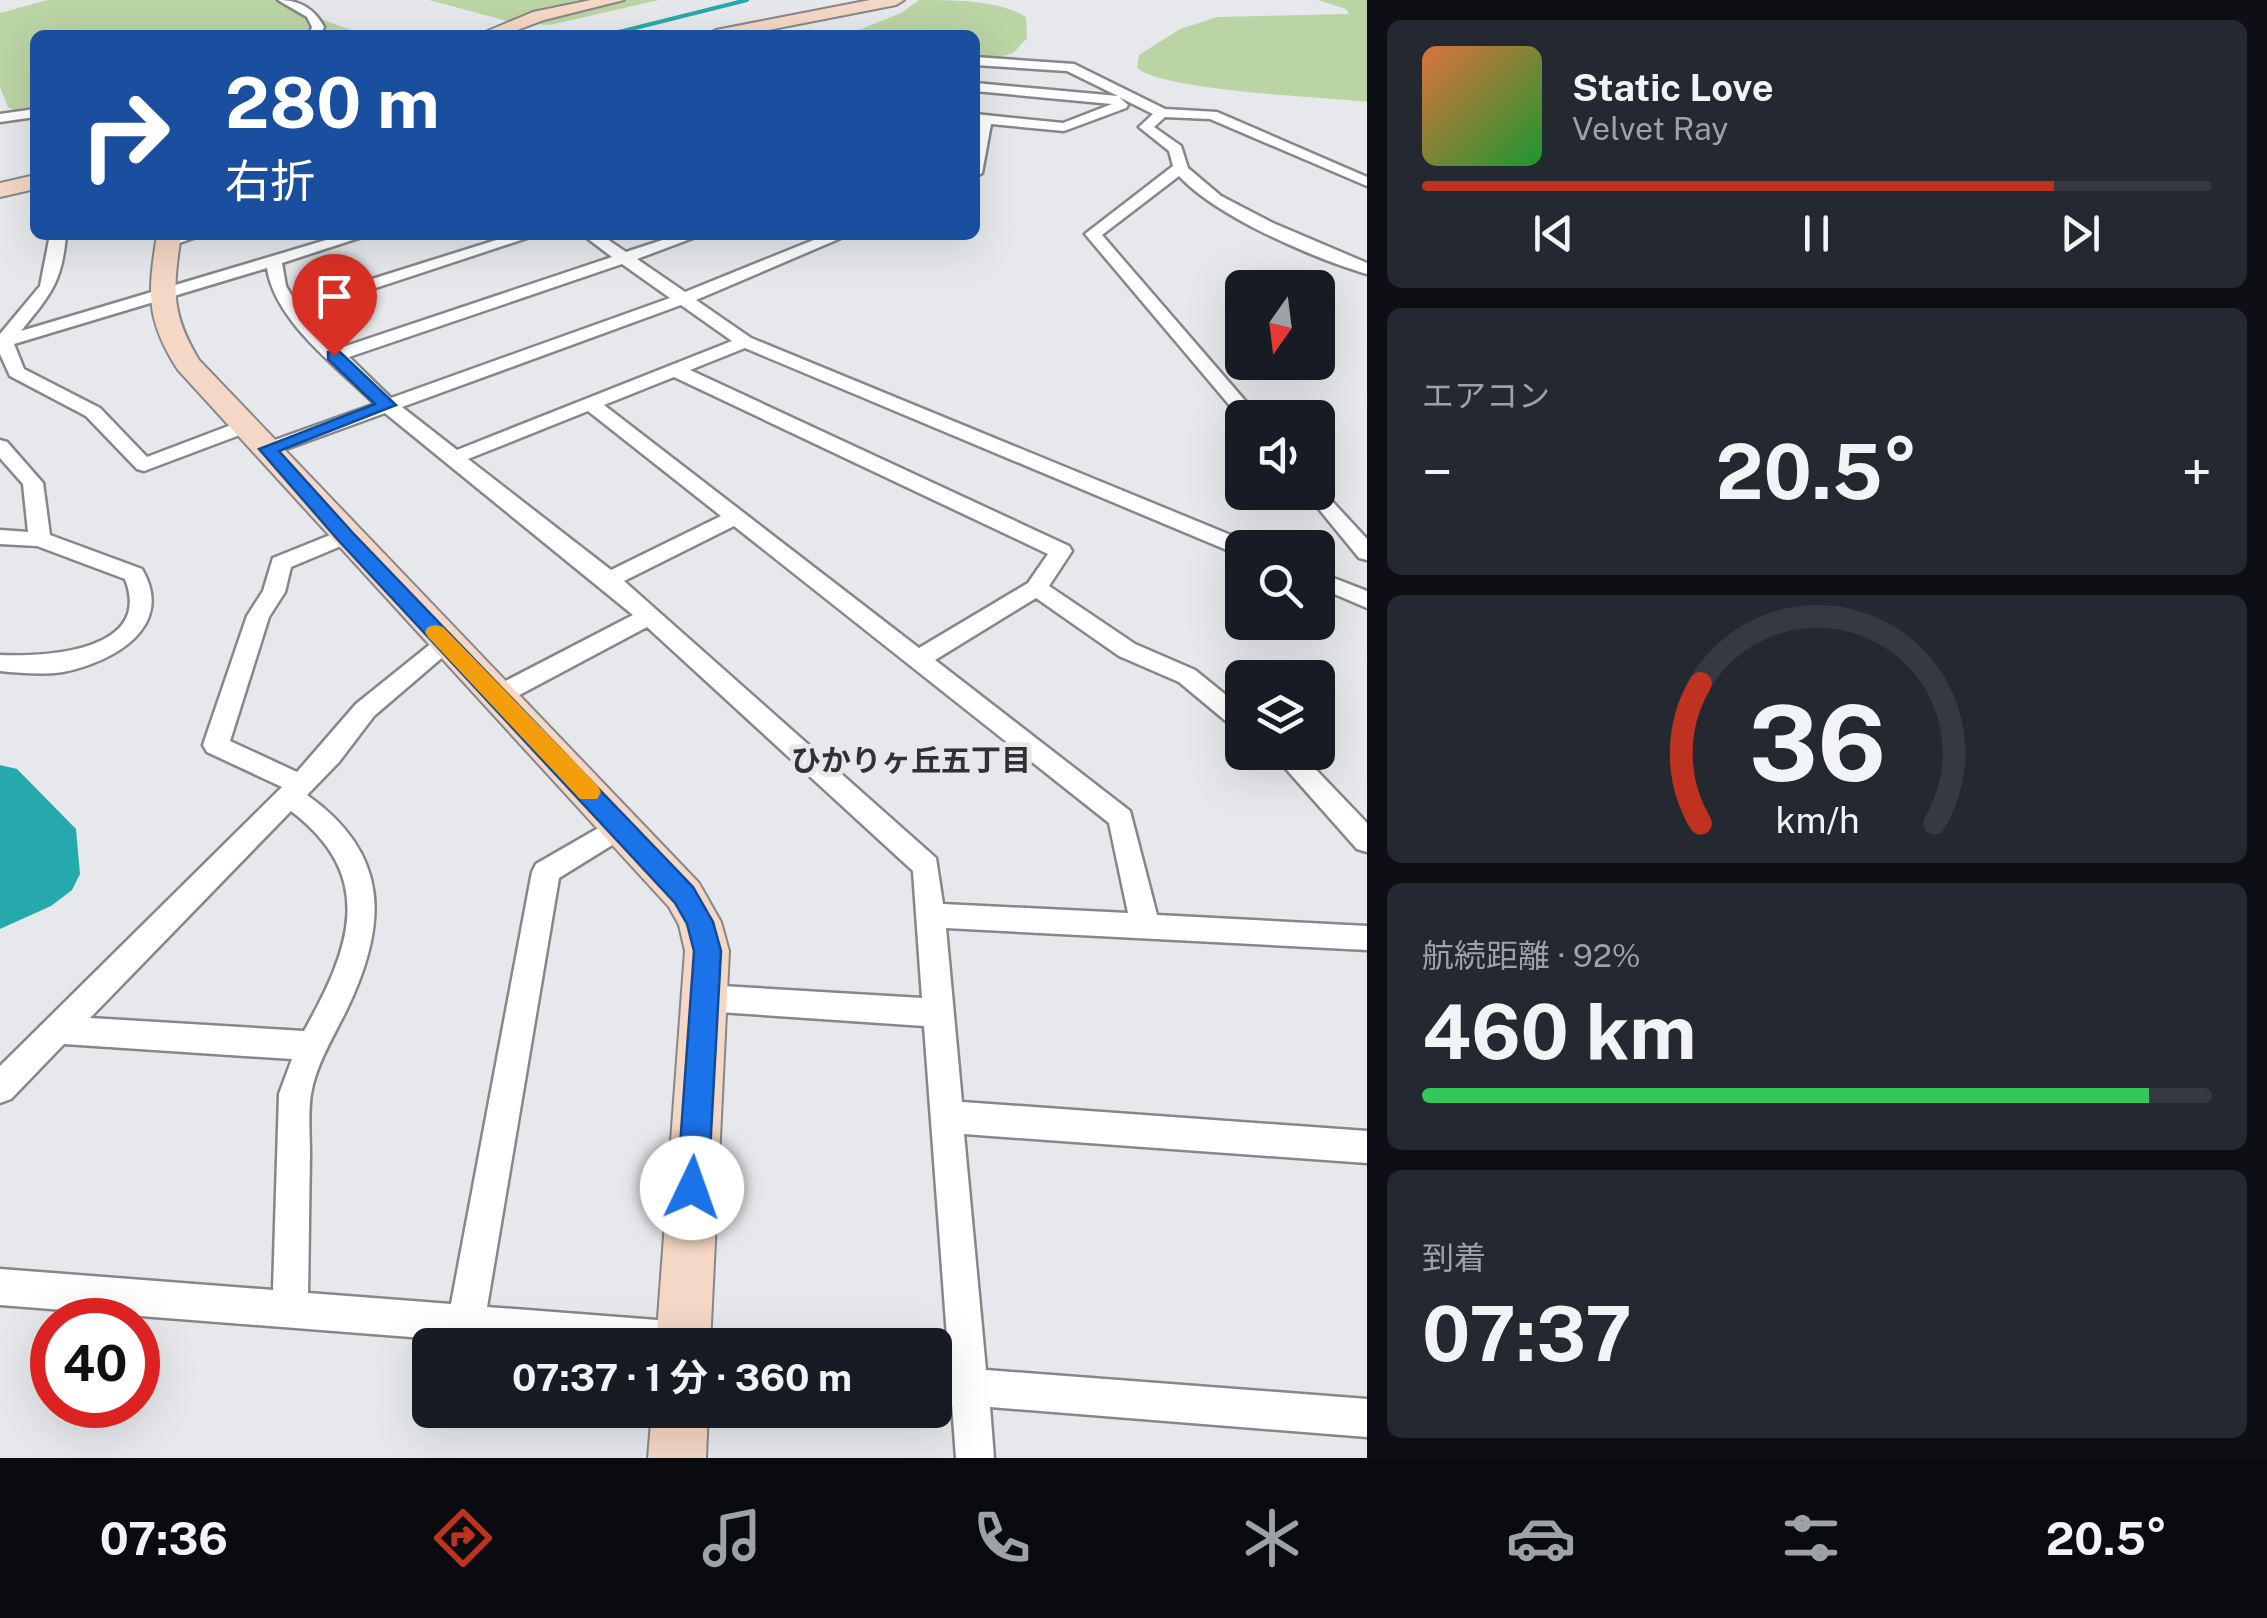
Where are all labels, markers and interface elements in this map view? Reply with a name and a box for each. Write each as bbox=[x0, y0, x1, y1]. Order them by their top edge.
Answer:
text: 280 m bbox=[225, 61, 440, 144]
text: Static Love bbox=[1572, 65, 1774, 110]
icon: right bbox=[60, 70, 190, 200]
text: Velvet Ray bbox=[1572, 110, 1728, 147]
text: 右折 bbox=[225, 154, 315, 207]
icon: previous bbox=[1526, 206, 1581, 261]
icon: pause bbox=[1789, 206, 1844, 261]
icon: next bbox=[2053, 206, 2108, 261]
pin bbox=[292, 254, 377, 357]
icon: arrive bbox=[307, 269, 362, 324]
north arrow bbox=[1225, 270, 1335, 380]
map controls bbox=[1225, 270, 1335, 770]
text: エアコン bbox=[1422, 377, 1550, 414]
button: sound bbox=[1225, 400, 1335, 510]
text: 20.5° bbox=[1716, 428, 1918, 516]
text: − bbox=[1422, 440, 1453, 504]
text: + bbox=[2181, 440, 2212, 504]
button: search bbox=[1225, 530, 1335, 640]
button: layers bbox=[1225, 660, 1335, 770]
text: 36 bbox=[1748, 682, 1886, 804]
district label: ひかりヶ丘五丁目 bbox=[791, 742, 1031, 778]
text: km/h bbox=[1775, 799, 1859, 841]
text: 航続距離 · 92% bbox=[1422, 937, 1641, 974]
text: 460 km bbox=[1422, 988, 1696, 1076]
position arrow bbox=[640, 1136, 744, 1240]
text: 到着 bbox=[1422, 1239, 1486, 1276]
text: 07:37 bbox=[1422, 1290, 1632, 1378]
speed limit sign: 40 bbox=[30, 1298, 160, 1428]
text: 07:37 · 1 分 · 360 m bbox=[512, 1355, 852, 1400]
icon: directions bbox=[428, 1503, 498, 1573]
icon: music bbox=[697, 1503, 767, 1573]
icon: phone bbox=[967, 1503, 1037, 1573]
icon: climate bbox=[1237, 1503, 1307, 1573]
icon: car bbox=[1506, 1503, 1576, 1573]
icon: filters bbox=[1776, 1503, 1846, 1573]
text: 07:36 bbox=[100, 1512, 228, 1565]
text: 20.5° bbox=[2046, 1512, 2167, 1565]

